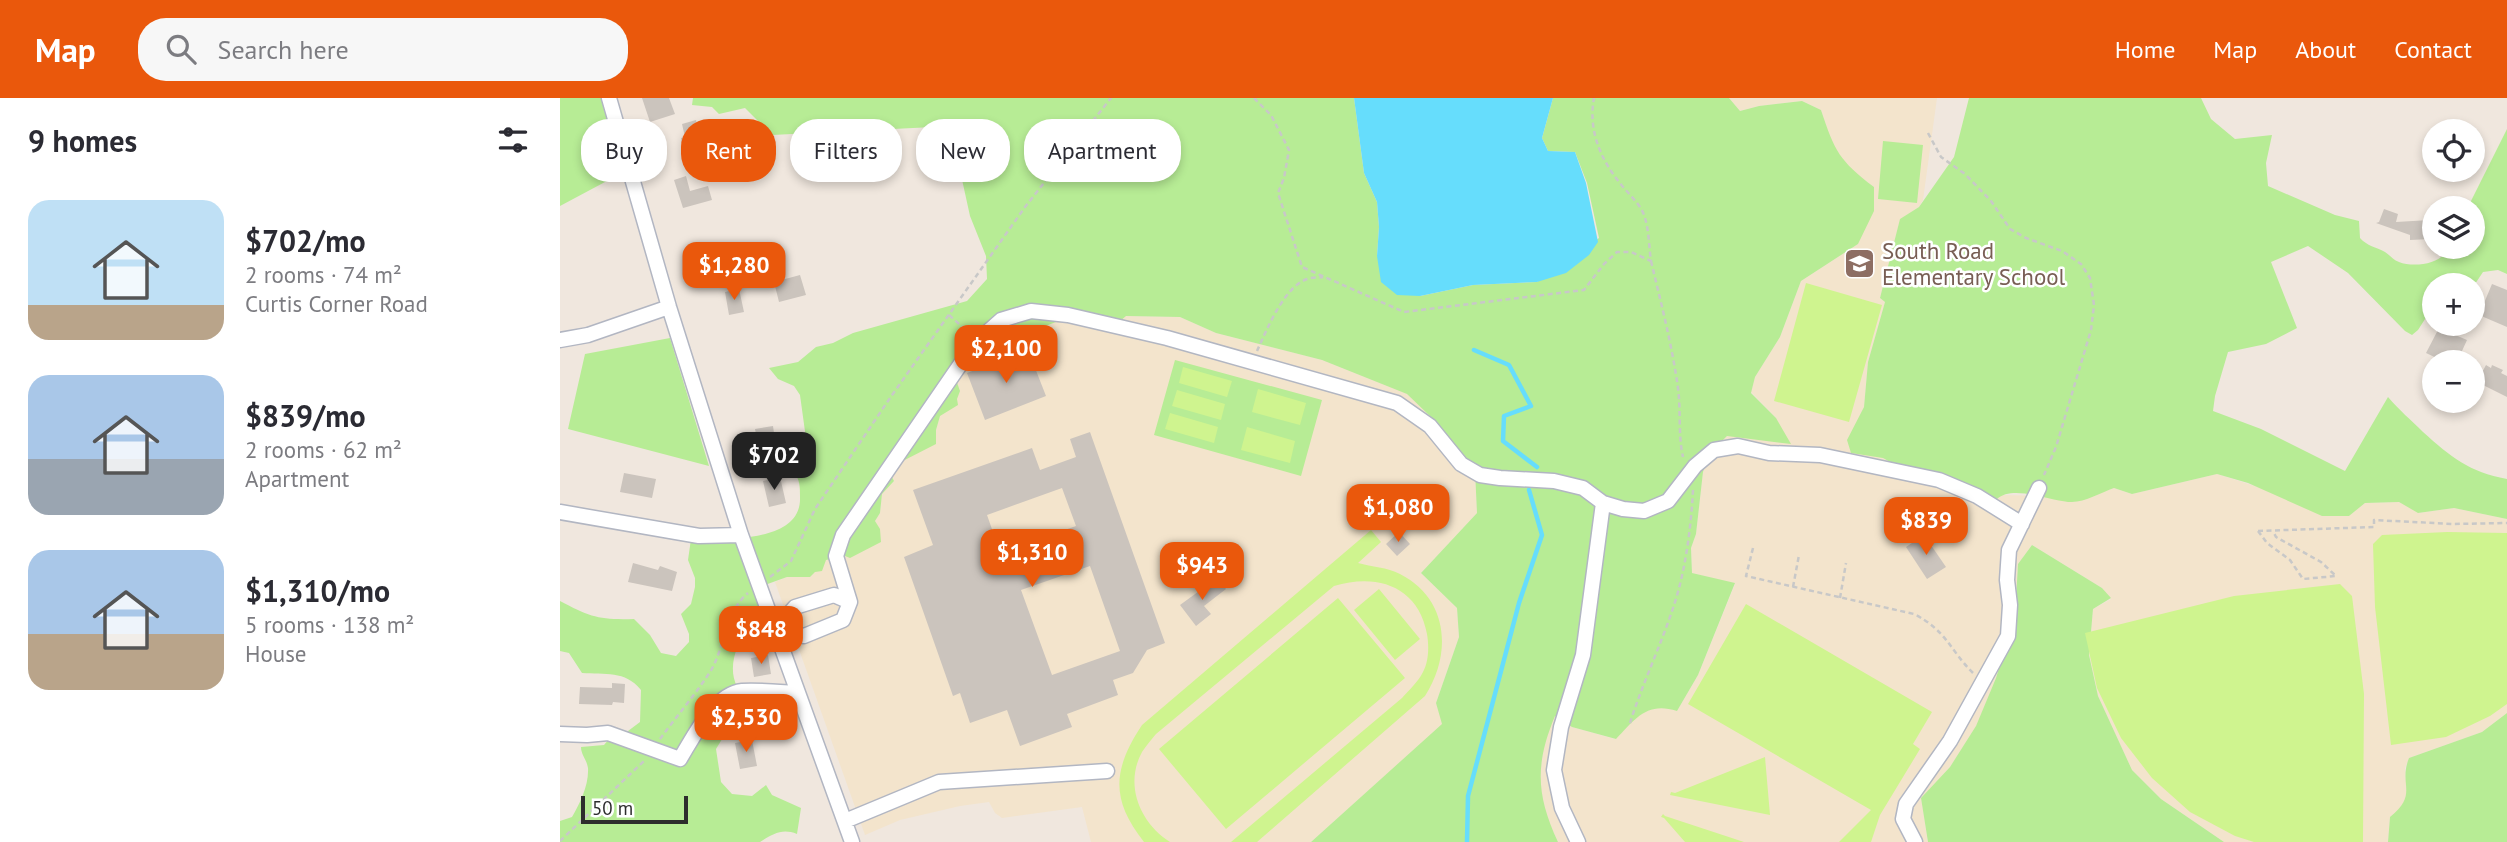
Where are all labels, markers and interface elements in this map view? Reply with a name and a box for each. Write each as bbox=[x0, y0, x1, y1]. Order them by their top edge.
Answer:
search box bbox=[138, 18, 628, 81]
text: Map bbox=[35, 28, 96, 71]
icon: search bbox=[162, 30, 200, 68]
text: Search here bbox=[218, 33, 349, 66]
text: Home bbox=[2115, 34, 2175, 65]
text: Map bbox=[2213, 34, 2257, 65]
text: About bbox=[2295, 34, 2356, 65]
text: Contact bbox=[2394, 34, 2472, 65]
chip: Buy bbox=[581, 119, 667, 182]
chip: Rent bbox=[681, 119, 776, 182]
chip: Filters bbox=[790, 119, 902, 182]
chip: New bbox=[916, 119, 1010, 182]
chip: Apartment bbox=[1024, 119, 1181, 182]
map controls bbox=[2422, 119, 2485, 413]
button: locate bbox=[2422, 119, 2485, 182]
text: 9 homes bbox=[28, 121, 137, 160]
icon: filters bbox=[494, 121, 532, 159]
button: layers bbox=[2422, 196, 2485, 259]
text: $702/mo bbox=[245, 221, 366, 260]
icon: home bbox=[84, 228, 168, 312]
place label: South Road Elementary School bbox=[1882, 236, 2066, 291]
pin: $1,280 bbox=[677, 242, 791, 302]
school or university icon: South Road Elementary School bbox=[1842, 246, 1876, 280]
text: $1,280 bbox=[698, 250, 770, 279]
text: 2 rooms · 74 m² bbox=[245, 260, 402, 289]
button: + bbox=[2422, 273, 2485, 336]
text: Curtis Corner Road bbox=[245, 289, 428, 318]
pin: $2,100 bbox=[949, 326, 1063, 385]
text: $2,100 bbox=[970, 333, 1042, 362]
button: − bbox=[2422, 350, 2485, 413]
text: $839/mo bbox=[245, 396, 366, 435]
icon: home bbox=[84, 403, 168, 487]
pin: $702 bbox=[733, 432, 815, 492]
text: 2 rooms · 62 m² bbox=[245, 435, 402, 464]
text: $702 bbox=[748, 440, 800, 469]
text: Apartment bbox=[245, 464, 349, 493]
pin: $1,080 bbox=[1341, 484, 1455, 544]
text: $1,080 bbox=[1362, 492, 1434, 521]
pin: $839 bbox=[1885, 498, 1967, 557]
text: $839 bbox=[1900, 505, 1952, 534]
pin: $1,310 bbox=[975, 530, 1089, 589]
text: $1,310 bbox=[996, 537, 1068, 566]
pin: $943 bbox=[1161, 542, 1243, 602]
text: $943 bbox=[1176, 550, 1228, 579]
text: $1,310/mo bbox=[245, 571, 390, 610]
icon: home bbox=[84, 578, 168, 662]
pin: $848 bbox=[720, 606, 802, 666]
text: 5 rooms · 138 m² bbox=[245, 610, 414, 639]
text: $848 bbox=[735, 614, 787, 643]
text: House bbox=[245, 639, 307, 668]
pin: $2,530 bbox=[689, 694, 803, 754]
text: $2,530 bbox=[710, 702, 782, 731]
scale bar bbox=[581, 793, 688, 825]
text: 50 m bbox=[592, 796, 633, 820]

